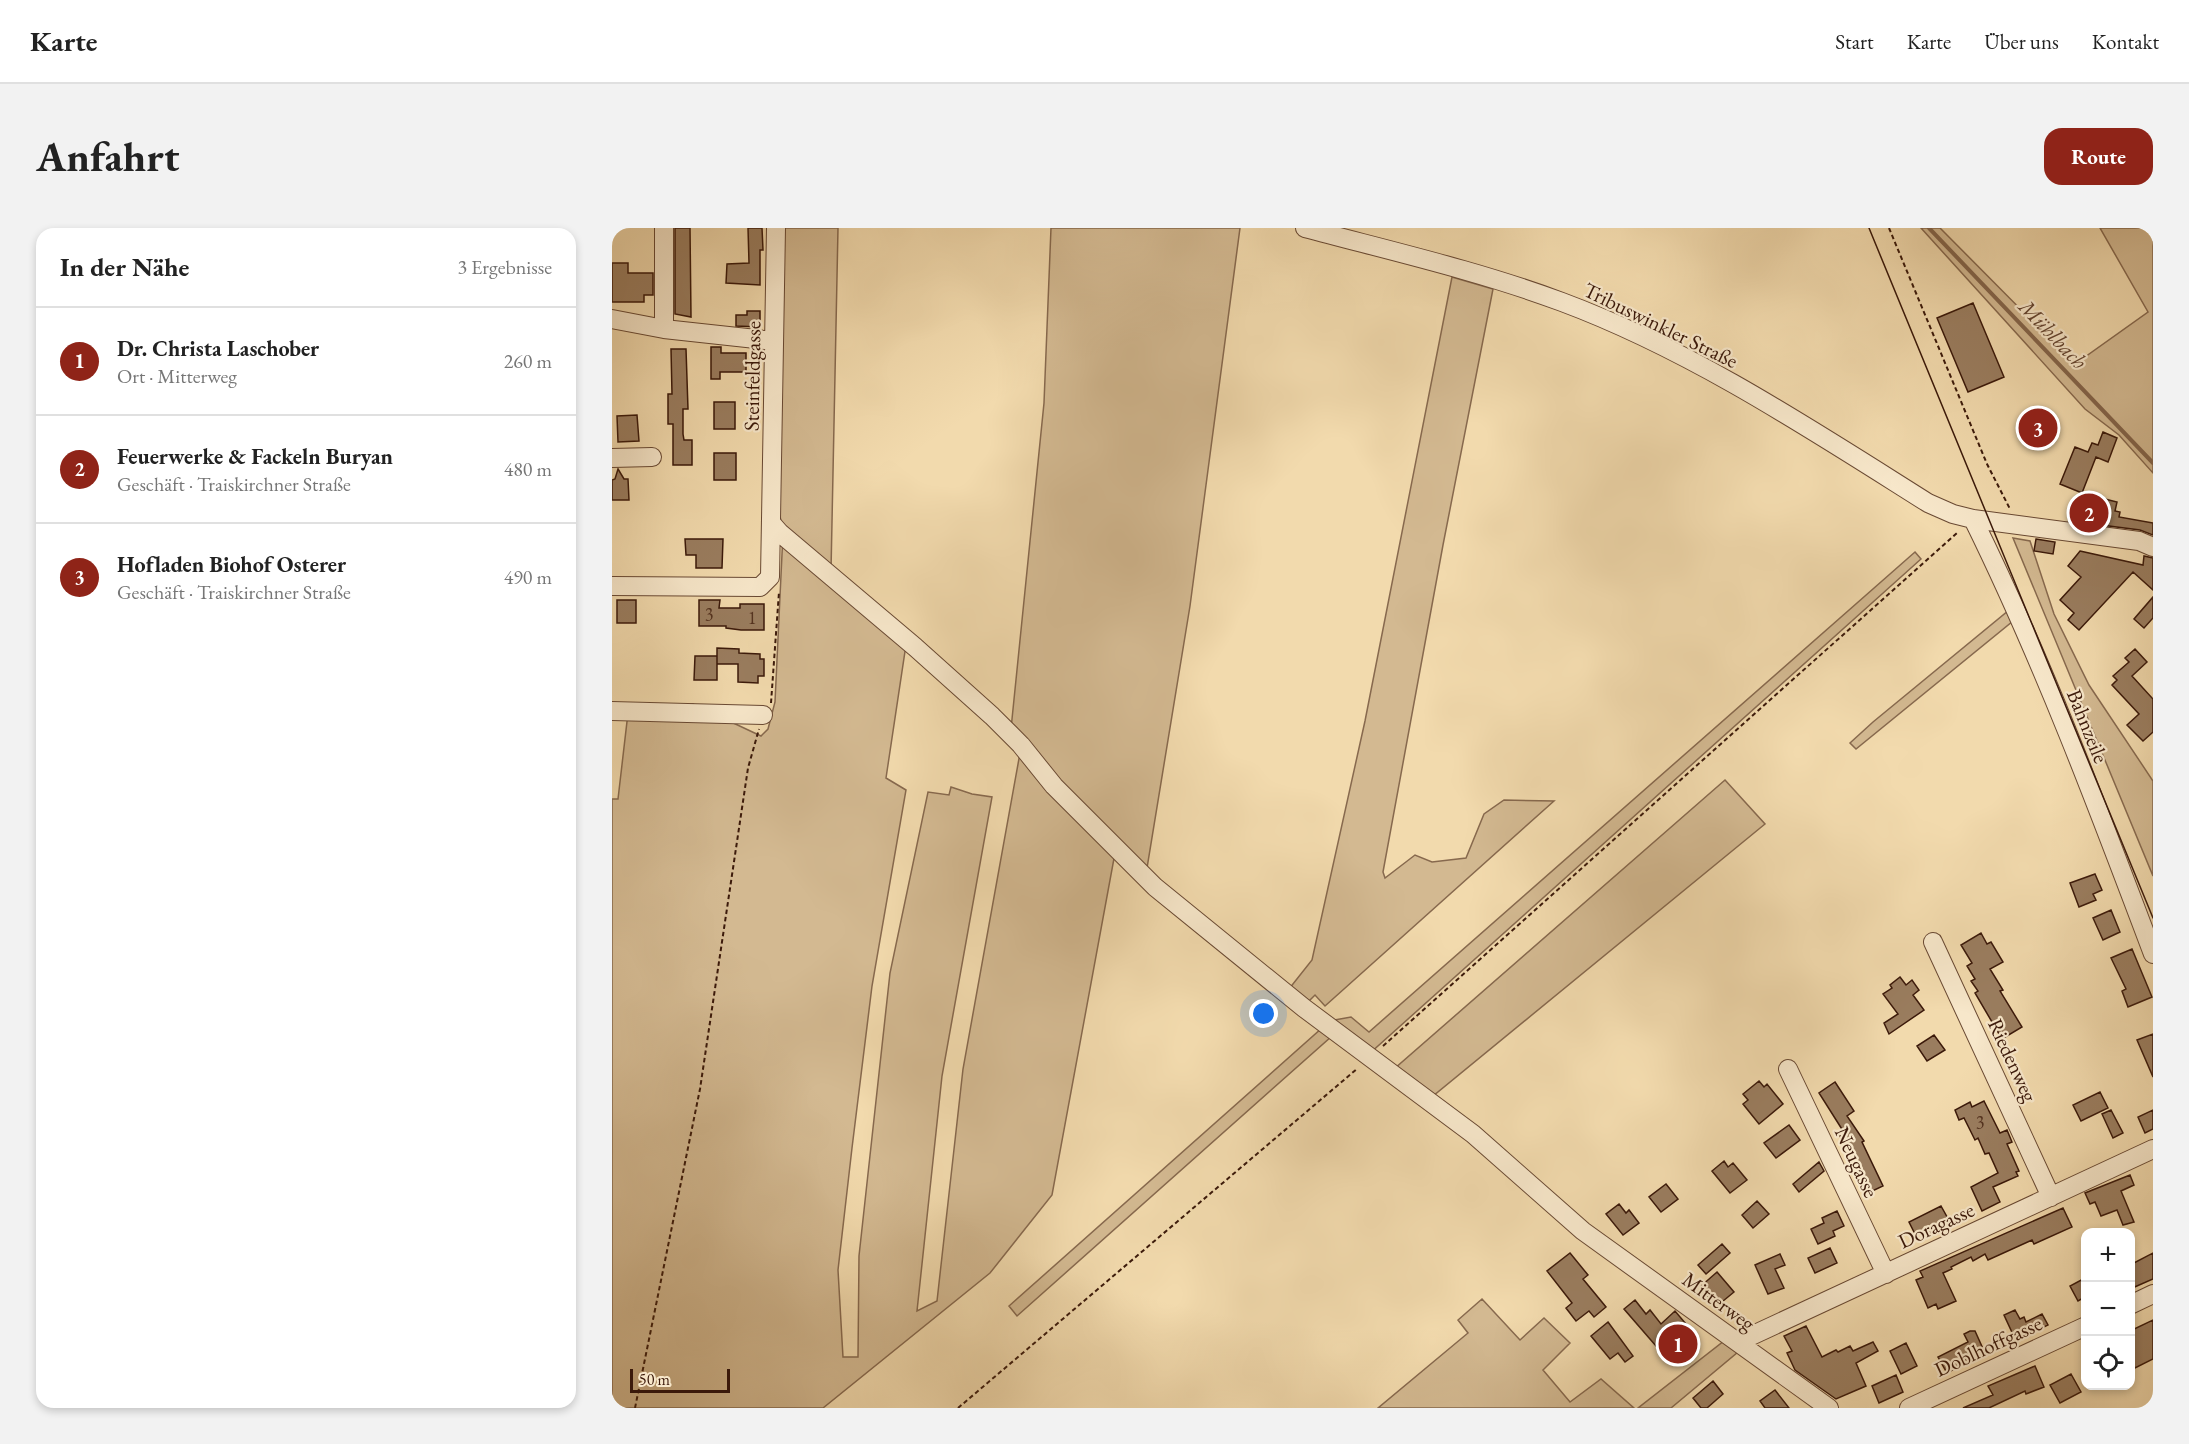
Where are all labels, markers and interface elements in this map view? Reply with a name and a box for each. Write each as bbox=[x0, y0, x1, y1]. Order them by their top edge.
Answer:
text: Karte bbox=[30, 23, 97, 59]
text: Start bbox=[1835, 28, 1874, 55]
text: Karte bbox=[1907, 28, 1951, 55]
text: Über uns bbox=[1984, 28, 2059, 55]
text: Kontakt bbox=[2092, 28, 2159, 55]
button: Route bbox=[2044, 128, 2153, 185]
text: Anfahrt bbox=[36, 129, 179, 184]
text: In der Nähe bbox=[60, 250, 189, 284]
text: 3 Ergebnisse bbox=[457, 254, 552, 280]
street label: Tribuswinkler Straße bbox=[1579, 276, 1743, 374]
water label: Mühlbach bbox=[2011, 291, 2094, 375]
street label: Steinfeldgasse bbox=[738, 321, 766, 431]
text: Dr. Christa Laschober bbox=[117, 334, 319, 363]
text: 1 bbox=[74, 348, 85, 374]
text: 260 m bbox=[504, 348, 552, 374]
text: Ort · Mitterweg bbox=[117, 363, 237, 389]
pin: 3 bbox=[2018, 406, 2058, 450]
text: Feuerwerke & Fackeln Buryan bbox=[117, 442, 393, 471]
text: 2 bbox=[74, 456, 85, 482]
text: 480 m bbox=[504, 456, 552, 482]
text: Geschäft · Traiskirchner Straße bbox=[117, 471, 351, 497]
pin: 2 bbox=[2070, 490, 2108, 536]
text: Hofladen Biohof Osterer bbox=[117, 550, 346, 579]
text: 3 bbox=[74, 564, 85, 590]
text: 490 m bbox=[504, 564, 552, 590]
text: Geschäft · Traiskirchner Straße bbox=[117, 579, 351, 605]
house number: 3 bbox=[705, 603, 713, 626]
house number: 1 bbox=[748, 606, 756, 629]
street label: Bahnzeile bbox=[2061, 685, 2115, 767]
your location bbox=[1249, 999, 1278, 1028]
street label: Riedenweg bbox=[1982, 1014, 2044, 1107]
house number: 3 bbox=[1976, 1111, 1984, 1134]
street label: Neugasse bbox=[1829, 1122, 1885, 1202]
street label: Doragasse bbox=[1894, 1196, 1978, 1254]
map controls bbox=[2081, 1228, 2135, 1390]
button: + bbox=[2081, 1228, 2135, 1282]
street label: Mitterweg bbox=[1677, 1265, 1761, 1337]
button: − bbox=[2081, 1282, 2135, 1336]
street label: Doblhoffgasse bbox=[1930, 1309, 2046, 1383]
pin: 1 bbox=[1658, 1322, 1698, 1366]
button: locate bbox=[2081, 1336, 2135, 1390]
scale bar bbox=[630, 1366, 730, 1394]
text: 50 m bbox=[639, 1369, 670, 1390]

